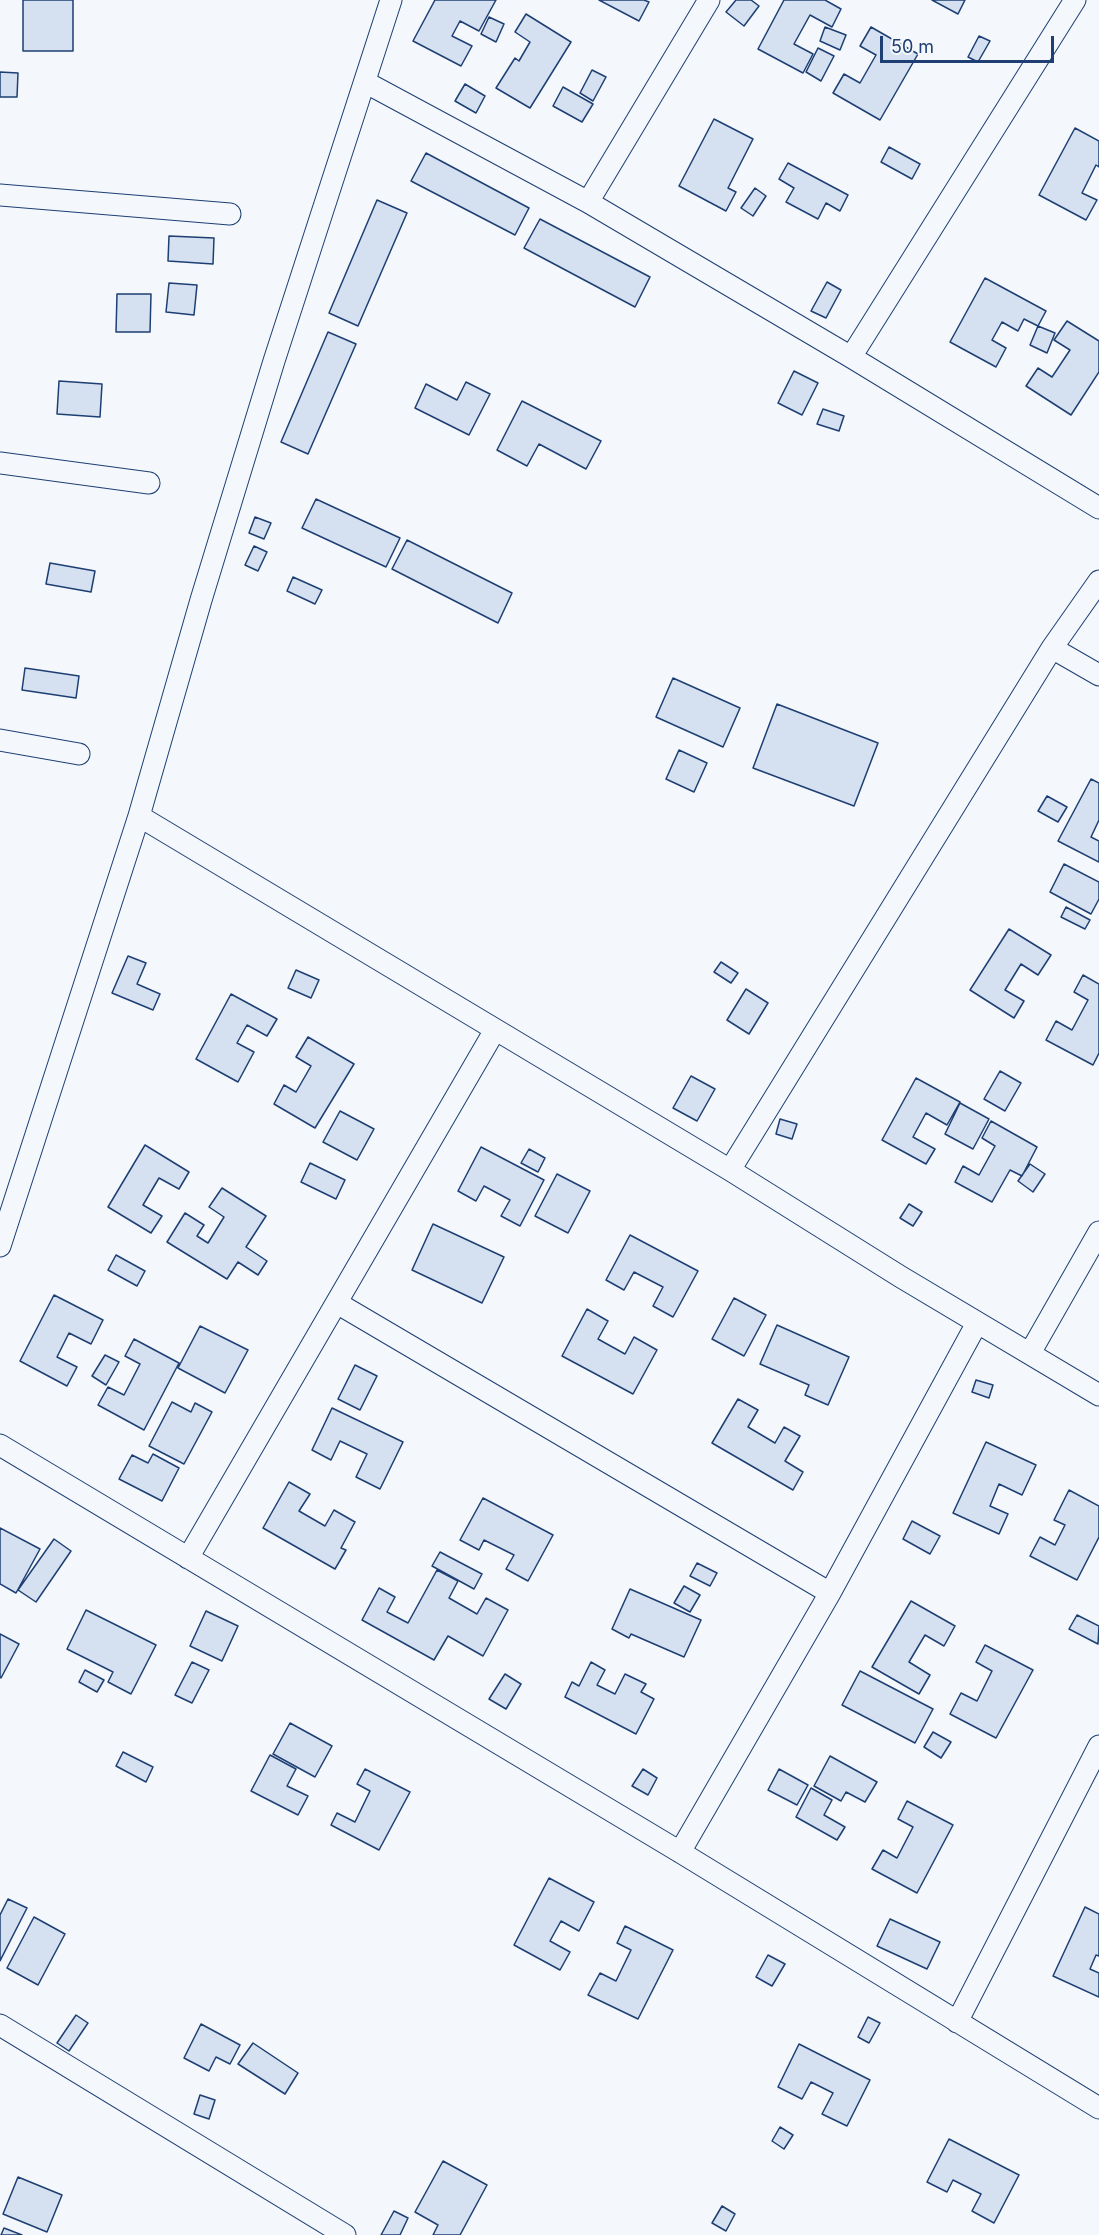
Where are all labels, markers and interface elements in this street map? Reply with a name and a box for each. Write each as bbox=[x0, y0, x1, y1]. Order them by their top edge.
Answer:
scale bar bbox=[883, 24, 1057, 62]
text: 50 m bbox=[891, 36, 934, 57]

